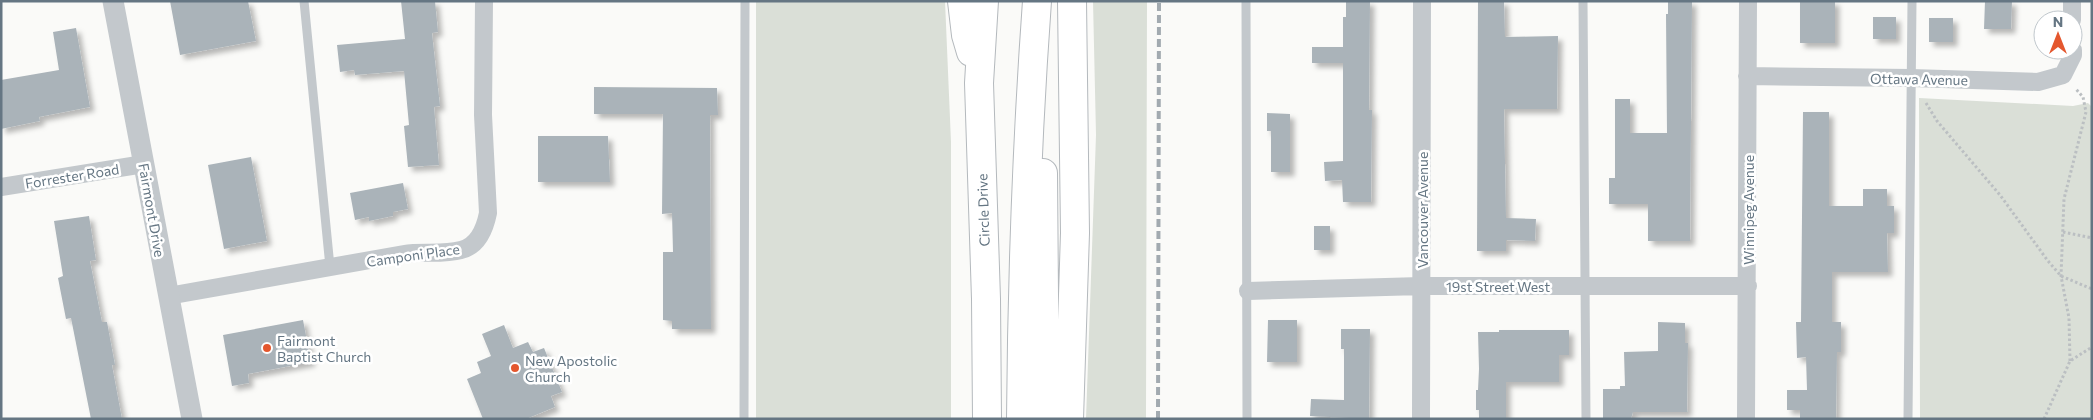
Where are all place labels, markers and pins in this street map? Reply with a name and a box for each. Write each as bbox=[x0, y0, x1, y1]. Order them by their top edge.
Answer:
place label: Fairmont Baptist Church bbox=[277, 332, 371, 365]
marker: Fairmont Baptist Church bbox=[261, 342, 273, 354]
place label: New Apostolic Church bbox=[525, 352, 617, 385]
marker: New Apostolic Church bbox=[509, 362, 521, 374]

